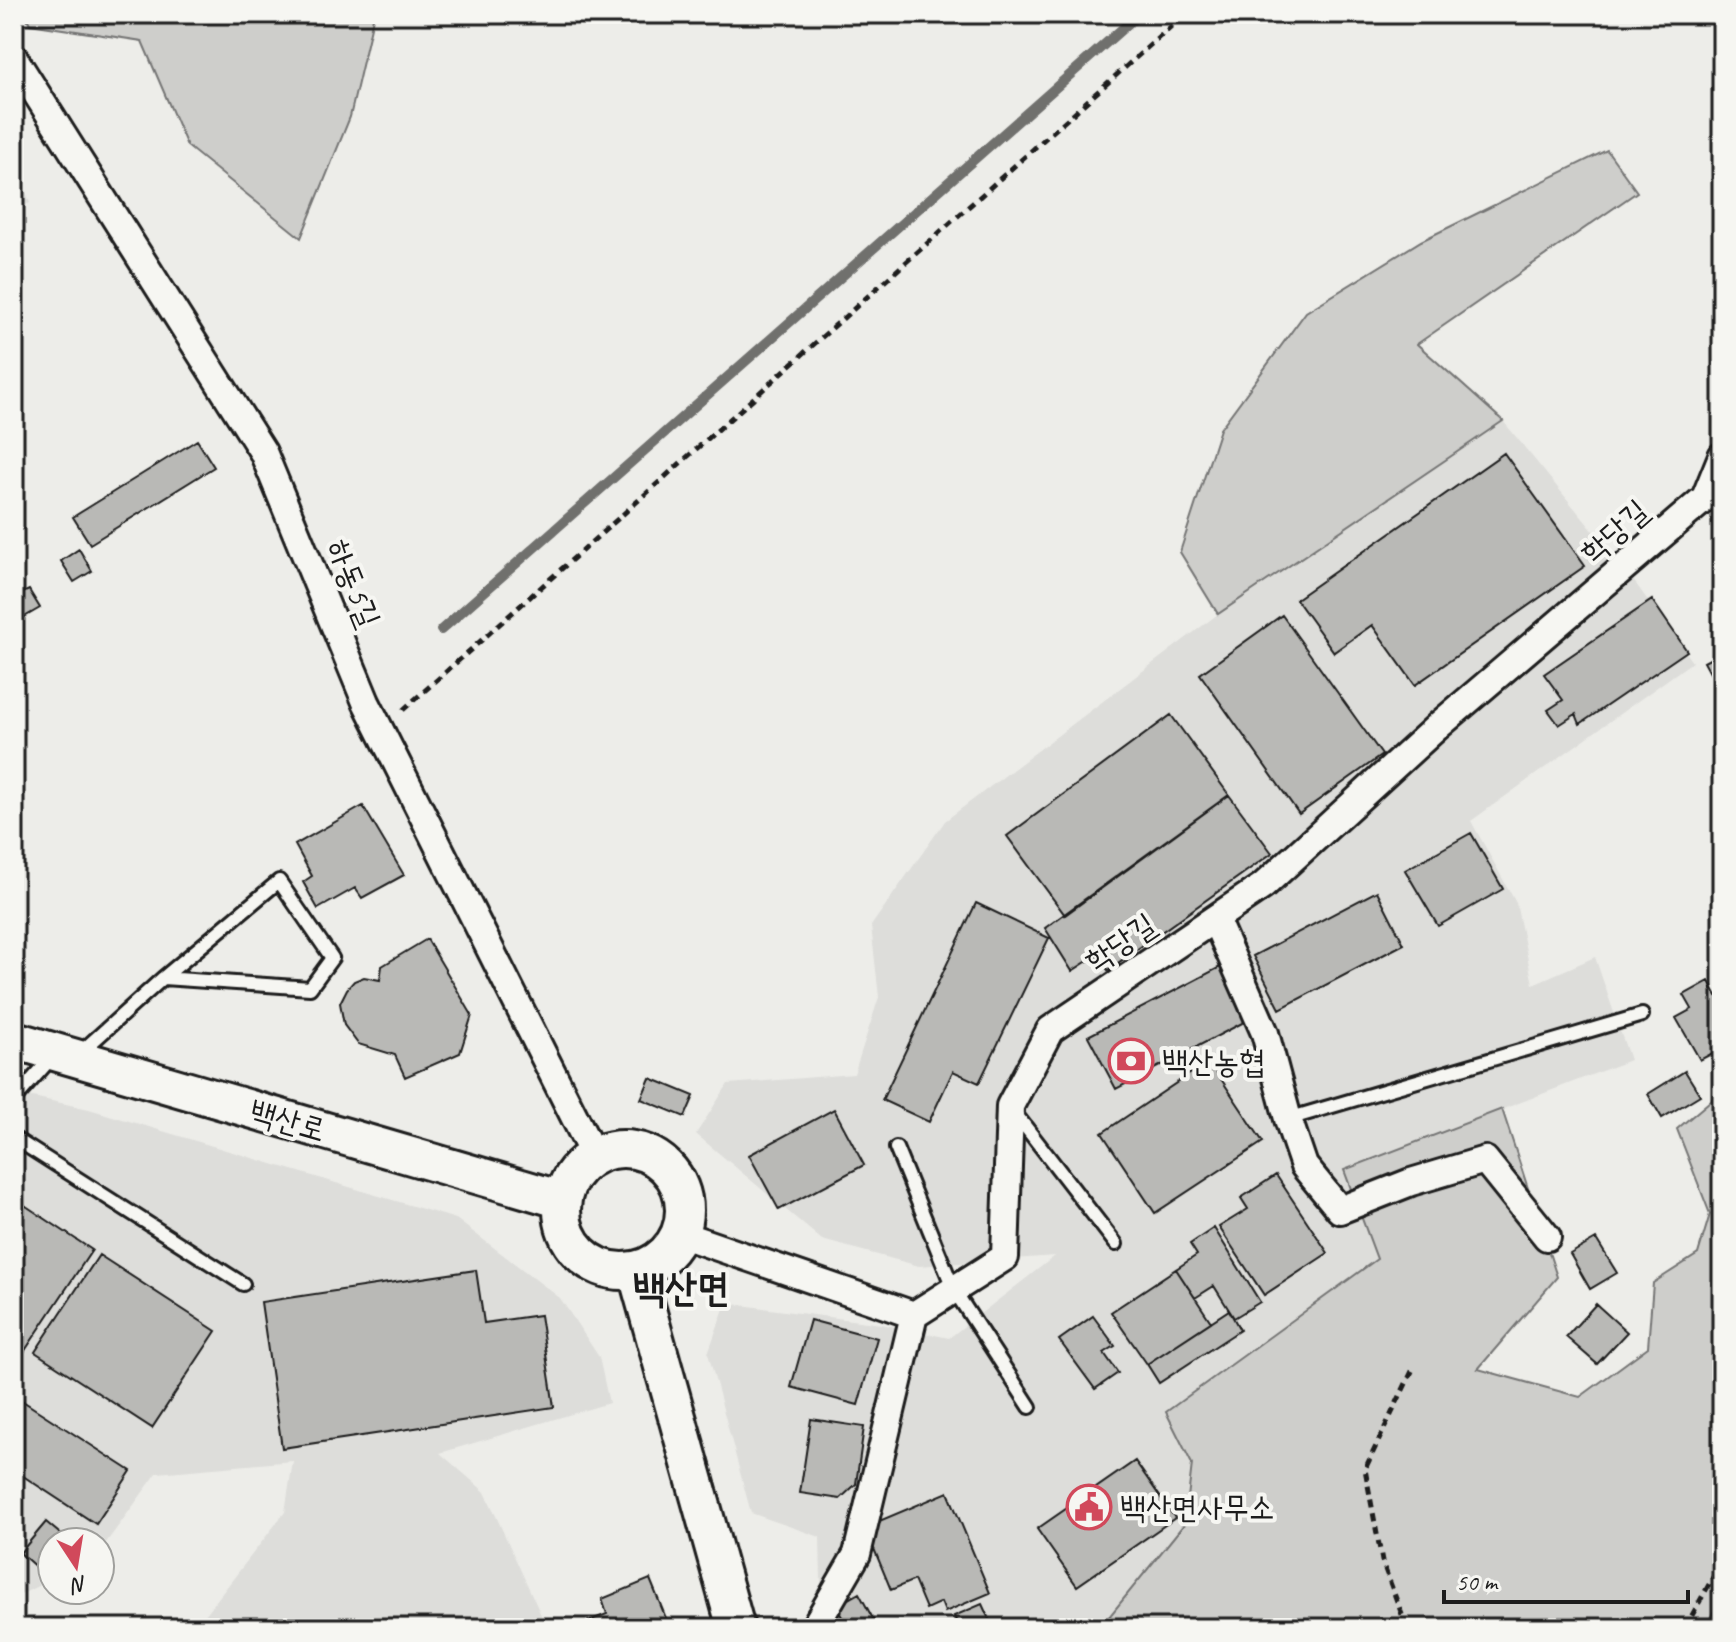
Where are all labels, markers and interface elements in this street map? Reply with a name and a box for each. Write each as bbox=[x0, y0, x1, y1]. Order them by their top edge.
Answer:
street label: 학당길 bbox=[1572, 491, 1657, 572]
street label: 하동5길 bbox=[317, 533, 390, 633]
street label: 학당길 bbox=[1077, 904, 1164, 981]
bank icon: 백산농협 bbox=[1107, 1037, 1155, 1085]
place label: 백산농협 bbox=[1162, 1041, 1265, 1082]
street label: 백산로 bbox=[245, 1090, 331, 1151]
district label: 백산면 bbox=[633, 1263, 729, 1313]
public building icon: 백산면사무소 bbox=[1065, 1483, 1113, 1531]
place label: 백산면사무소 bbox=[1120, 1487, 1275, 1528]
north arrow bbox=[36, 1526, 116, 1606]
scale bar bbox=[1444, 1554, 1688, 1604]
text: 50 m bbox=[1456, 1567, 1499, 1597]
text: N bbox=[67, 1569, 90, 1600]

